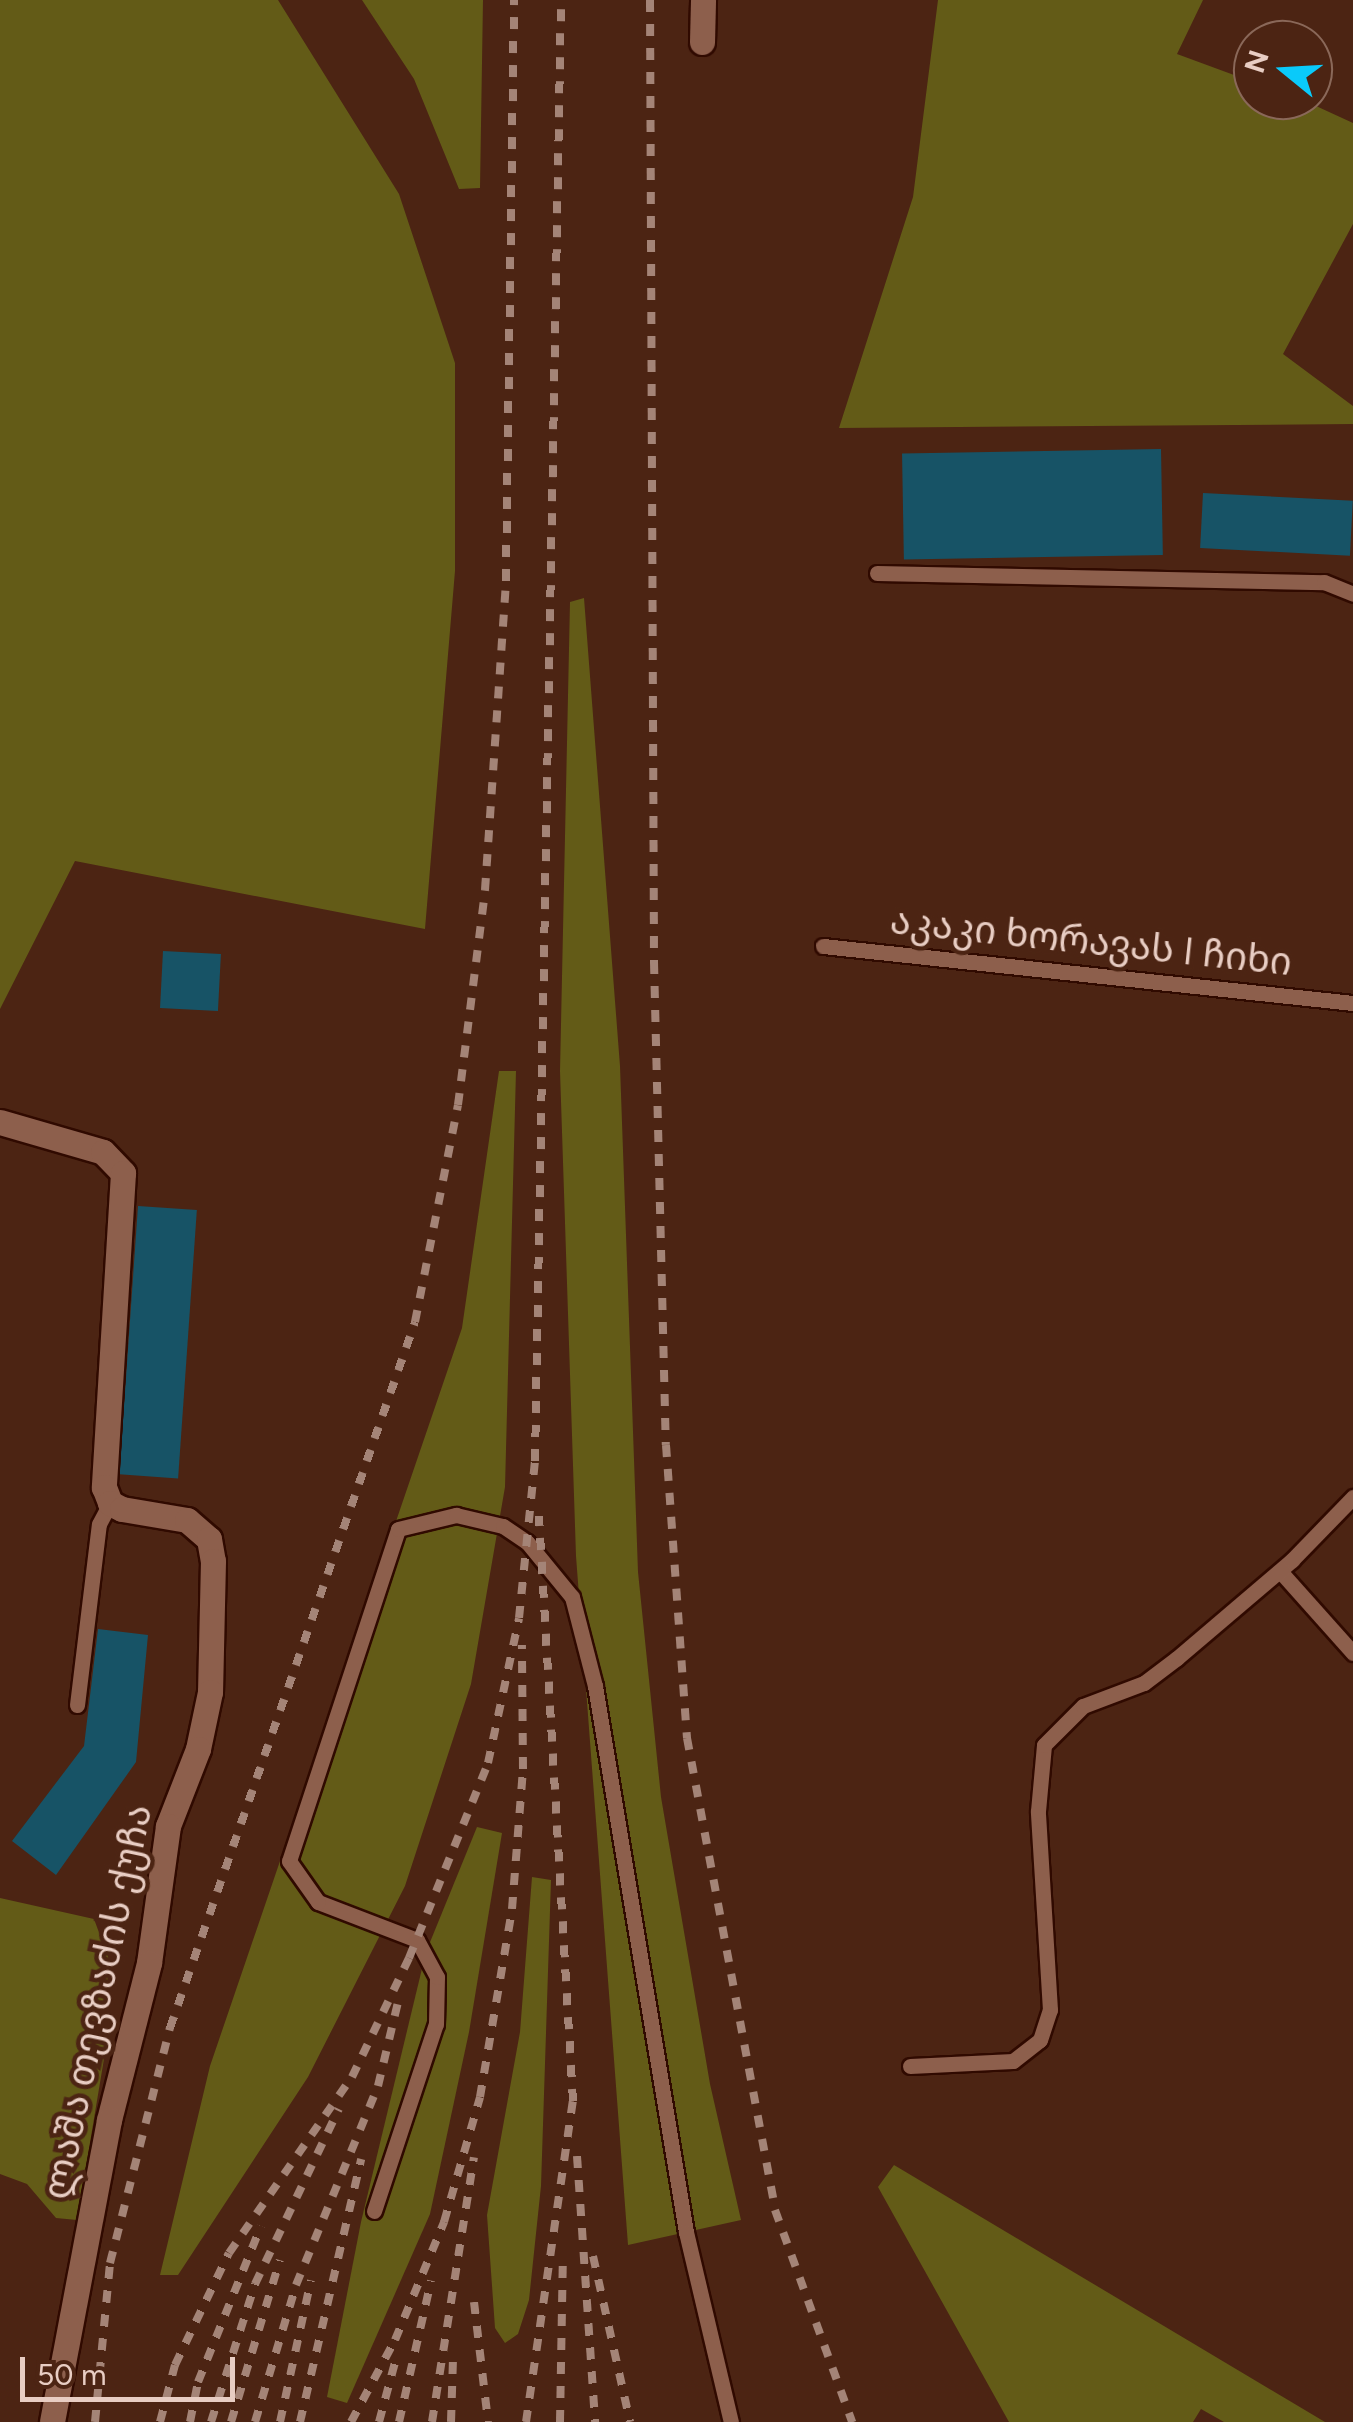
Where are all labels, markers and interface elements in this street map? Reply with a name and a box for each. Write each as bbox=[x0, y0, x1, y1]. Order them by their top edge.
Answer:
north arrow bbox=[1233, 20, 1333, 120]
text: N bbox=[1237, 46, 1276, 77]
street label: აკაკი ხორავას I ჩიხი bbox=[888, 898, 1294, 986]
street label: ლაშა თევზაძის ქუჩა bbox=[34, 1800, 162, 2204]
scale bar bbox=[25, 2337, 240, 2399]
text: 50 m bbox=[37, 2356, 106, 2393]

